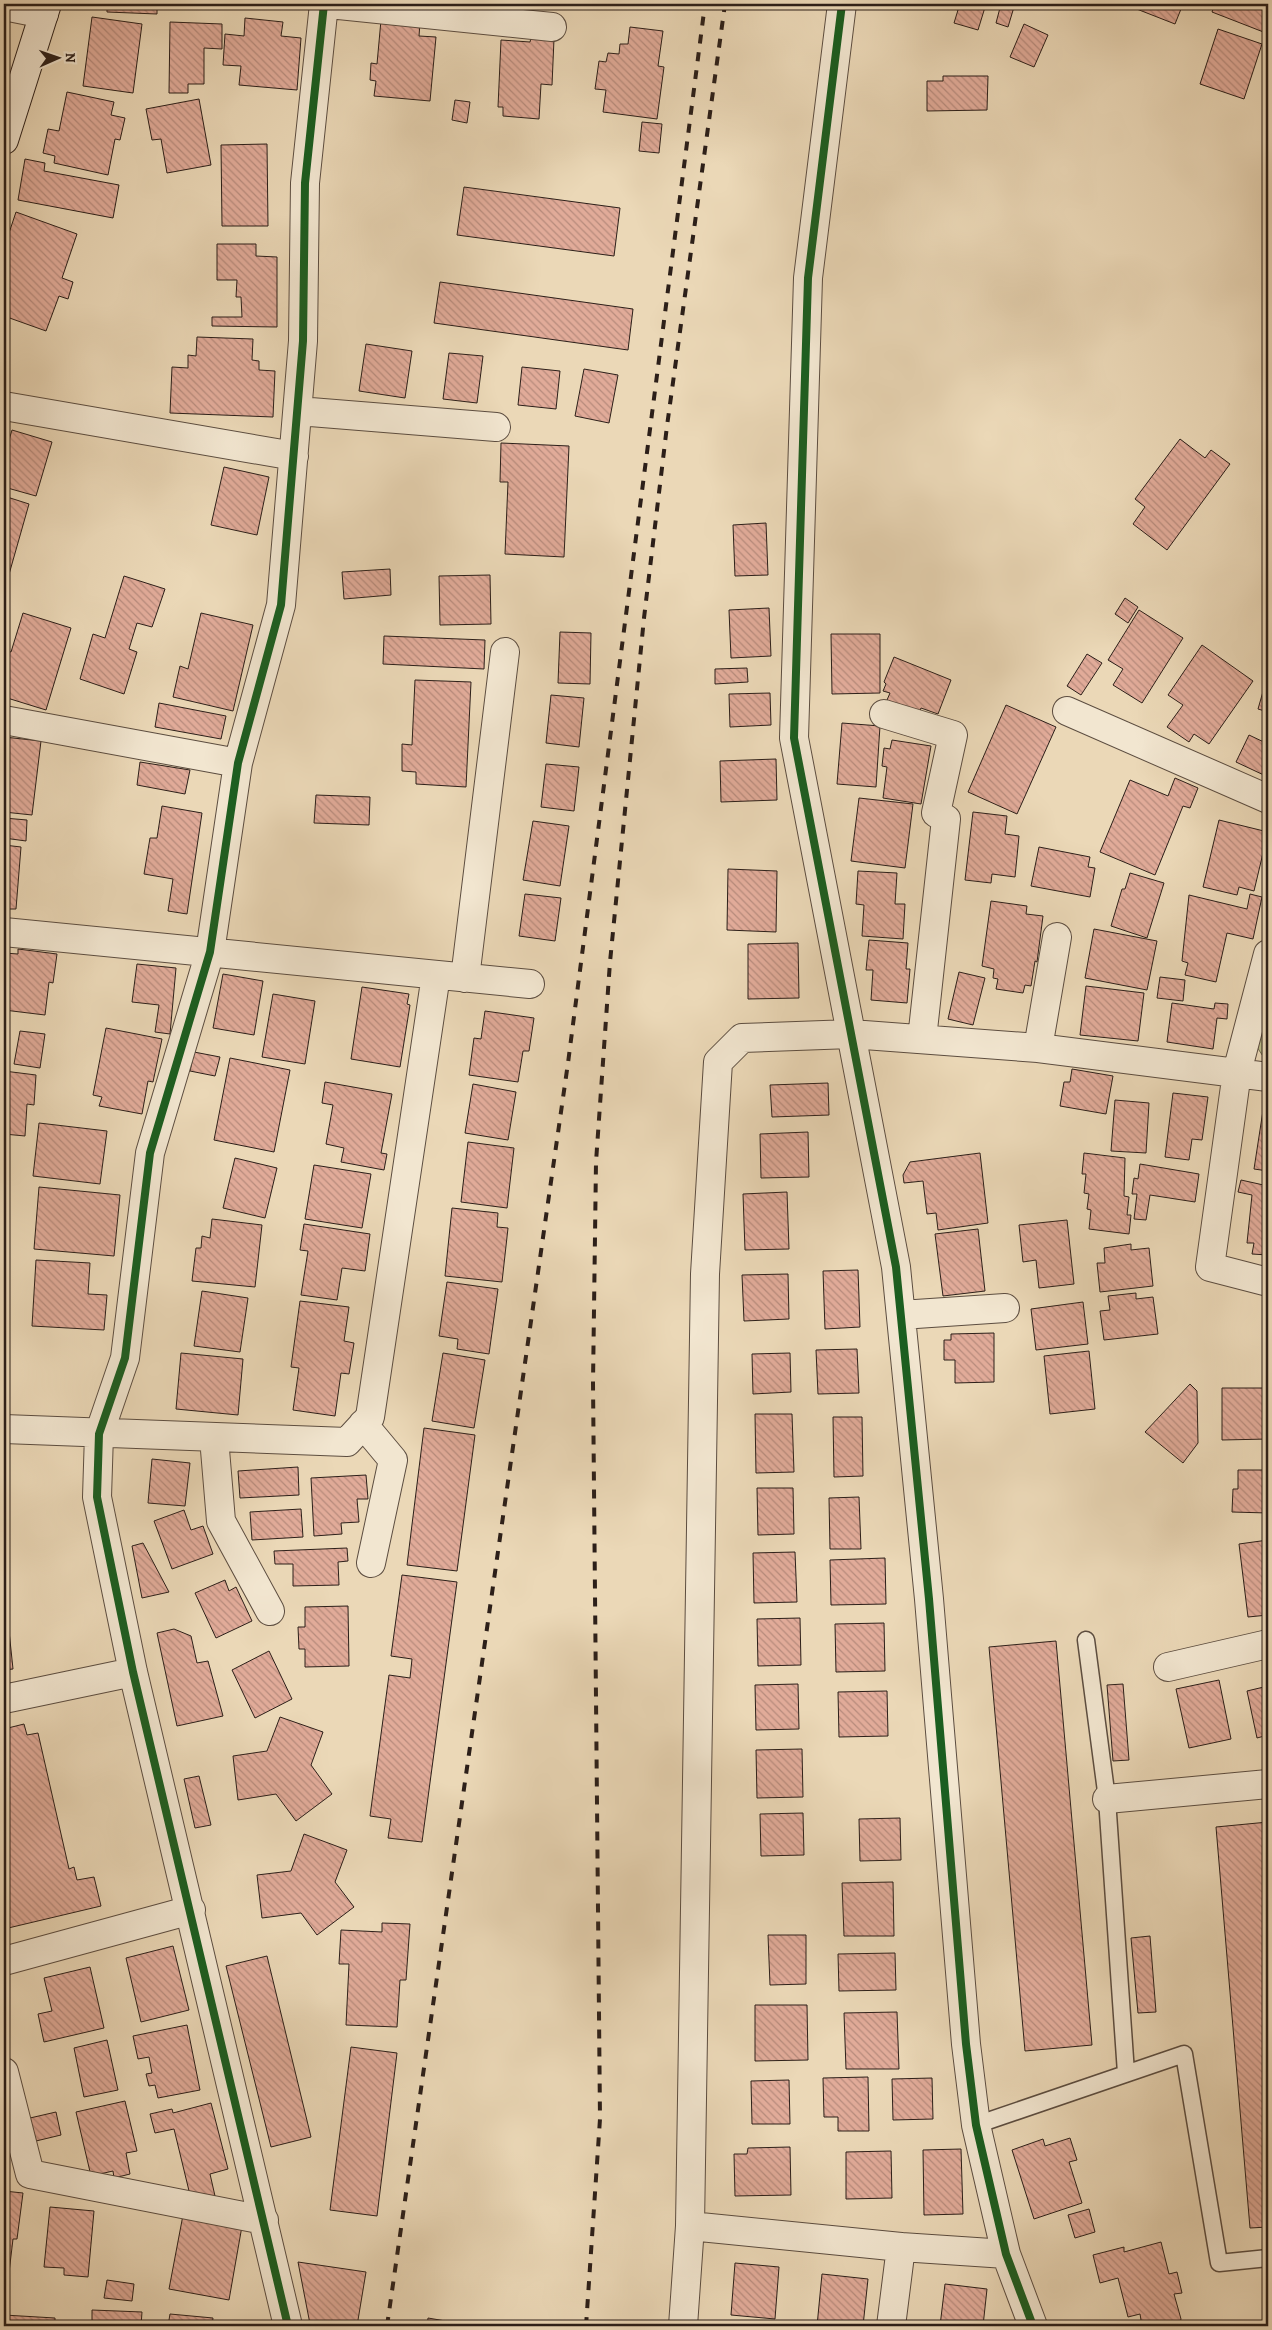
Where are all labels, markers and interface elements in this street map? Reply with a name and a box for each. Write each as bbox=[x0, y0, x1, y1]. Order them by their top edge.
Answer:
north arrow bbox=[32, 32, 82, 82]
text: N bbox=[61, 52, 80, 63]

